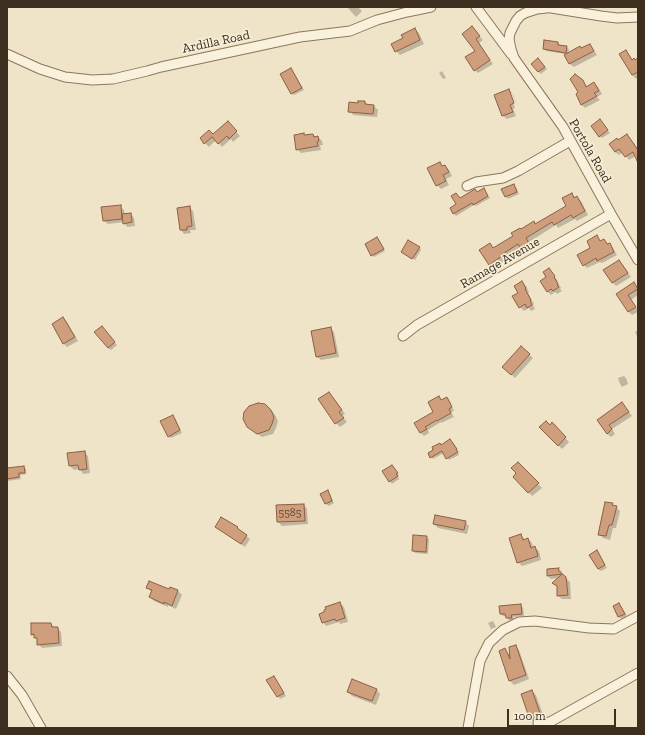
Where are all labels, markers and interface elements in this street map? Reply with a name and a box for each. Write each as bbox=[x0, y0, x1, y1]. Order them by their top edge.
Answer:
street label: Ardilla Road bbox=[181, 27, 251, 57]
street label: Portola Road bbox=[565, 116, 615, 186]
street label: Ramage Avenue bbox=[457, 234, 543, 292]
house number: 5585 bbox=[279, 506, 301, 520]
scale bar bbox=[509, 701, 618, 727]
text: 100 m bbox=[514, 709, 546, 723]

